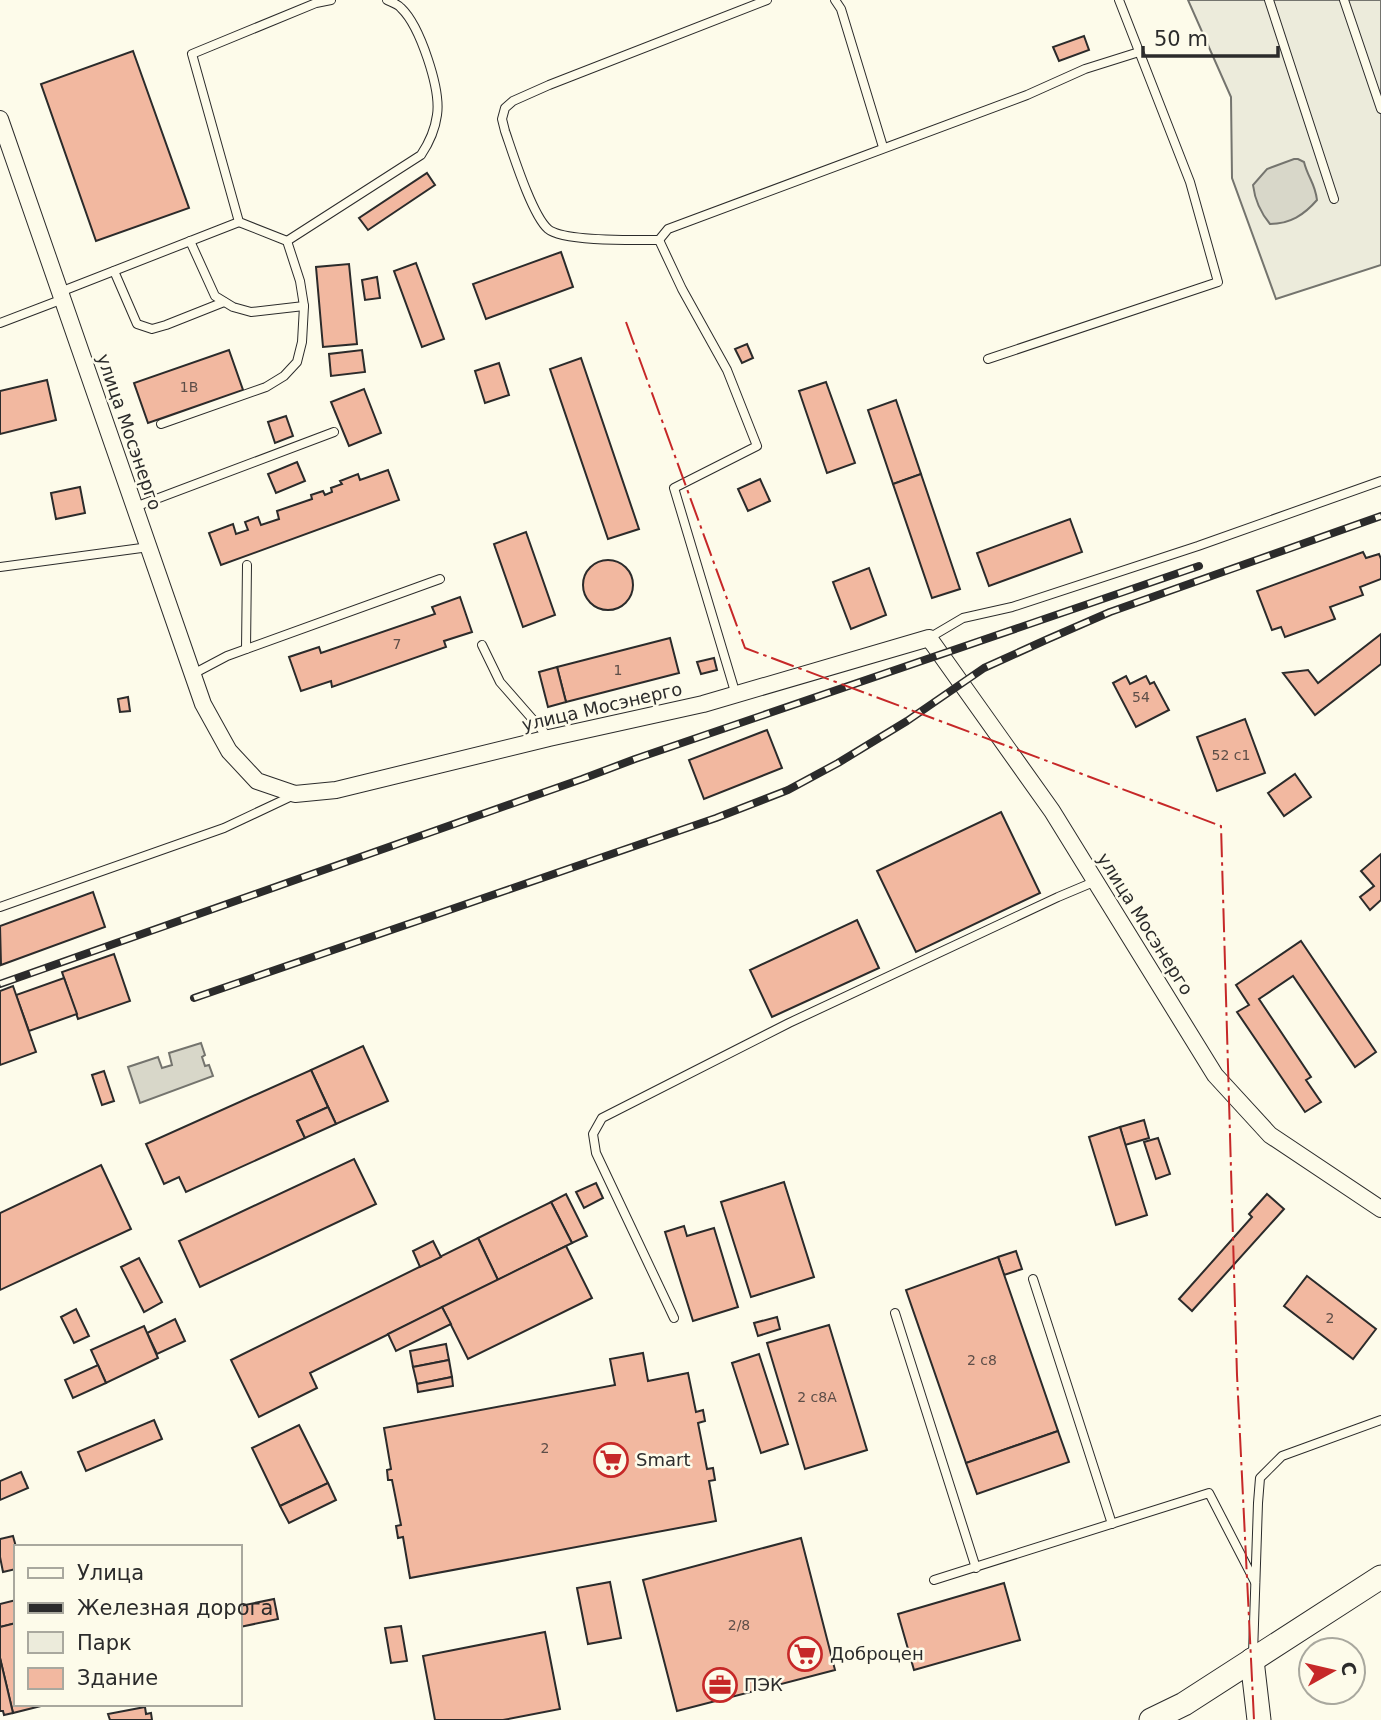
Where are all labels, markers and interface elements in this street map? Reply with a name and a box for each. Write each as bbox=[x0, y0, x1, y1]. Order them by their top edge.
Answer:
scale bar bbox=[1143, 14, 1278, 58]
text: 50 m bbox=[1154, 27, 1208, 51]
street label: улица Мосэнерго bbox=[93, 351, 166, 513]
house number: 1В bbox=[180, 379, 198, 395]
house number: 7 bbox=[393, 636, 401, 652]
house number: 1 bbox=[614, 662, 622, 678]
street label: улица Мосэнерго bbox=[520, 678, 684, 735]
house number: 54 bbox=[1132, 689, 1150, 705]
house number: 52 с1 bbox=[1212, 747, 1250, 763]
street label: улица Мосэнерго bbox=[1093, 849, 1198, 999]
house number: 2 bbox=[1326, 1310, 1334, 1326]
house number: 2 с8 bbox=[967, 1352, 997, 1368]
house number: 2 с8А bbox=[797, 1389, 837, 1405]
house number: 2 bbox=[541, 1440, 549, 1456]
supermarket icon: Smart bbox=[592, 1441, 630, 1479]
place label: Smart bbox=[636, 1449, 690, 1470]
legend bbox=[14, 1545, 242, 1706]
text: Улица bbox=[77, 1561, 144, 1585]
text: Железная дорога bbox=[77, 1596, 273, 1620]
house number: 2/8 bbox=[728, 1617, 750, 1633]
text: Парк bbox=[77, 1631, 132, 1655]
supermarket icon: Доброцен bbox=[786, 1635, 824, 1673]
north arrow bbox=[1297, 1636, 1367, 1706]
place label: Доброцен bbox=[830, 1643, 924, 1664]
text: С bbox=[1337, 1660, 1361, 1677]
text: Здание bbox=[77, 1666, 158, 1690]
office icon: ПЭК bbox=[701, 1666, 739, 1704]
place label: ПЭК bbox=[744, 1674, 783, 1695]

